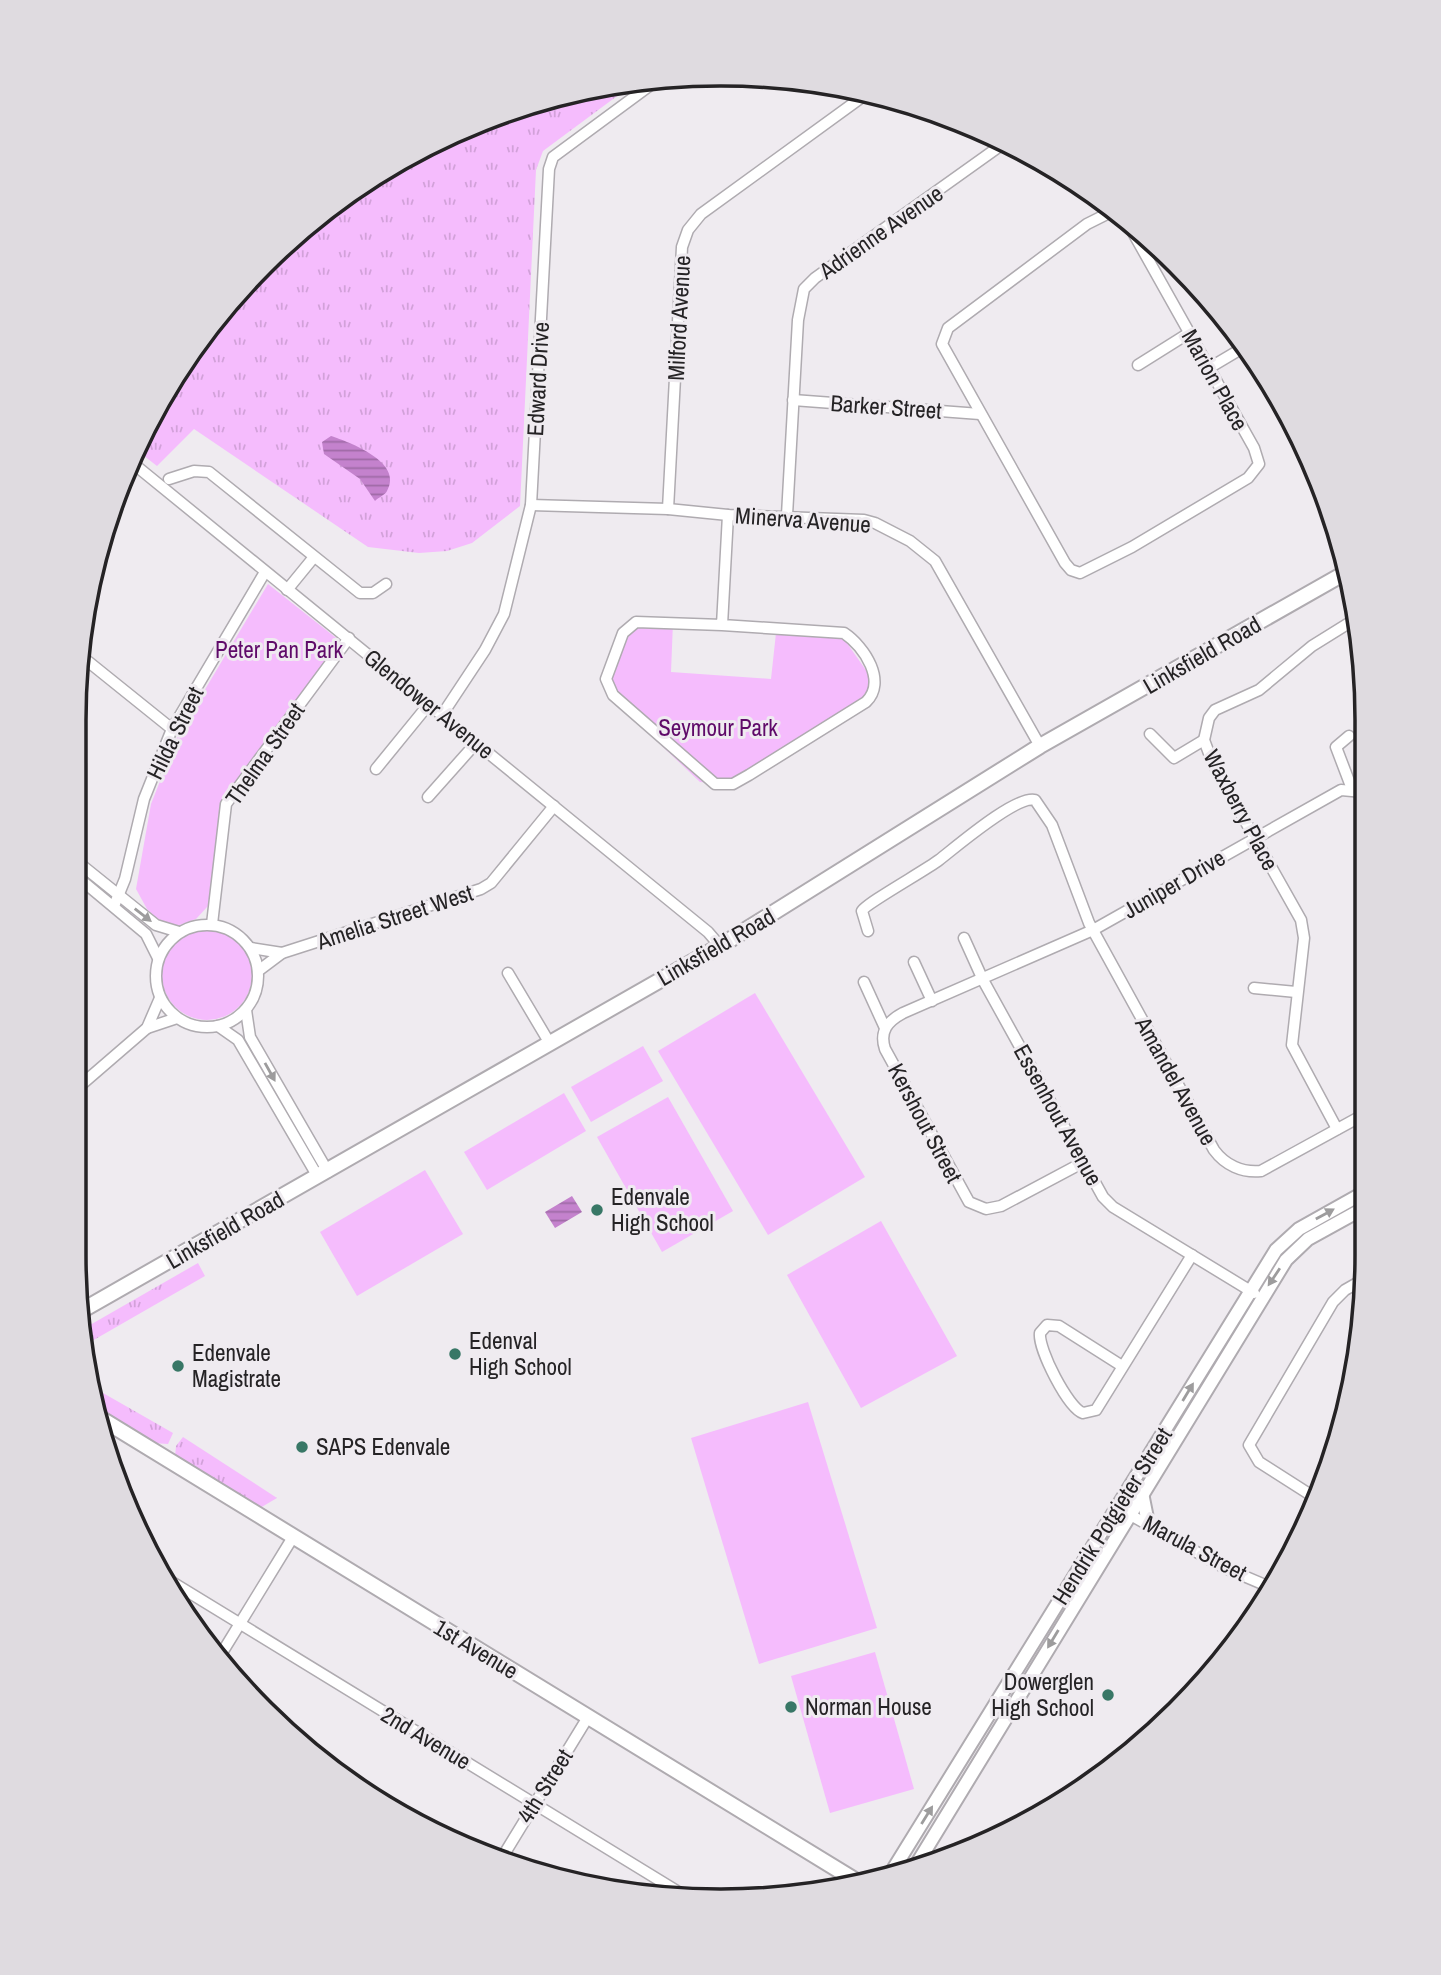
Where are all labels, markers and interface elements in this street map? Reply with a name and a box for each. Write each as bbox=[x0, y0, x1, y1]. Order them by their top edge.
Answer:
street label: Adrienne Avenue bbox=[812, 177, 949, 286]
street label: Milford Avenue bbox=[660, 254, 697, 381]
street label: Edward Drive bbox=[519, 321, 556, 437]
street label: Marion Place bbox=[1175, 324, 1256, 436]
street label: Barker Street bbox=[830, 387, 943, 426]
street label: Minerva Avenue bbox=[734, 499, 872, 540]
street label: Linksfield Road bbox=[1137, 608, 1266, 701]
park label: Peter Pan Park bbox=[215, 634, 344, 665]
street label: Glendower Avenue bbox=[358, 642, 501, 766]
street label: Hilda Street bbox=[139, 681, 210, 784]
street label: Thelma Street bbox=[218, 696, 311, 811]
park label: Seymour Park bbox=[658, 712, 778, 743]
street label: Waxberry Place bbox=[1197, 744, 1286, 876]
street label: Juniper Drive bbox=[1117, 842, 1231, 925]
street label: Amelia Street West bbox=[312, 877, 477, 957]
street label: Linksfield Road bbox=[651, 900, 780, 993]
one-way arrow bbox=[134, 908, 152, 923]
street label: Amandel Avenue bbox=[1128, 1010, 1224, 1150]
street label: Essenhout Avenue bbox=[1007, 1039, 1110, 1191]
street label: Kershout Street bbox=[881, 1058, 970, 1188]
one-way arrow bbox=[264, 1062, 276, 1082]
place label: Edenvale High School bbox=[611, 1181, 714, 1238]
street label: Linksfield Road bbox=[160, 1183, 289, 1276]
marker: Edenvale High School bbox=[589, 1202, 605, 1218]
one-way arrow bbox=[1315, 1209, 1335, 1221]
one-way arrow bbox=[1267, 1268, 1281, 1286]
place label: Edenval High School bbox=[469, 1325, 572, 1382]
place label: Edenvale Magistrate bbox=[192, 1337, 281, 1394]
marker: Edenval High School bbox=[447, 1346, 463, 1362]
marker: Edenvale Magistrate bbox=[170, 1358, 186, 1374]
one-way arrow bbox=[1182, 1382, 1194, 1401]
street label: Hendrik Potgieter Street bbox=[1045, 1421, 1179, 1610]
place label: SAPS Edenvale bbox=[316, 1431, 450, 1462]
marker: SAPS Edenvale bbox=[294, 1439, 310, 1455]
street label: Marula Street bbox=[1138, 1507, 1252, 1588]
street label: 1st Avenue bbox=[428, 1611, 524, 1686]
one-way arrow bbox=[1047, 1629, 1060, 1648]
place label: Dowerglen High School bbox=[991, 1666, 1094, 1723]
marker: Dowerglen High School bbox=[1100, 1687, 1116, 1703]
place label: Norman House bbox=[805, 1691, 932, 1722]
street label: 2nd Avenue bbox=[376, 1699, 477, 1776]
marker: Norman House bbox=[783, 1699, 799, 1715]
street label: 4th Street bbox=[510, 1743, 579, 1829]
one-way arrow bbox=[921, 1805, 934, 1824]

